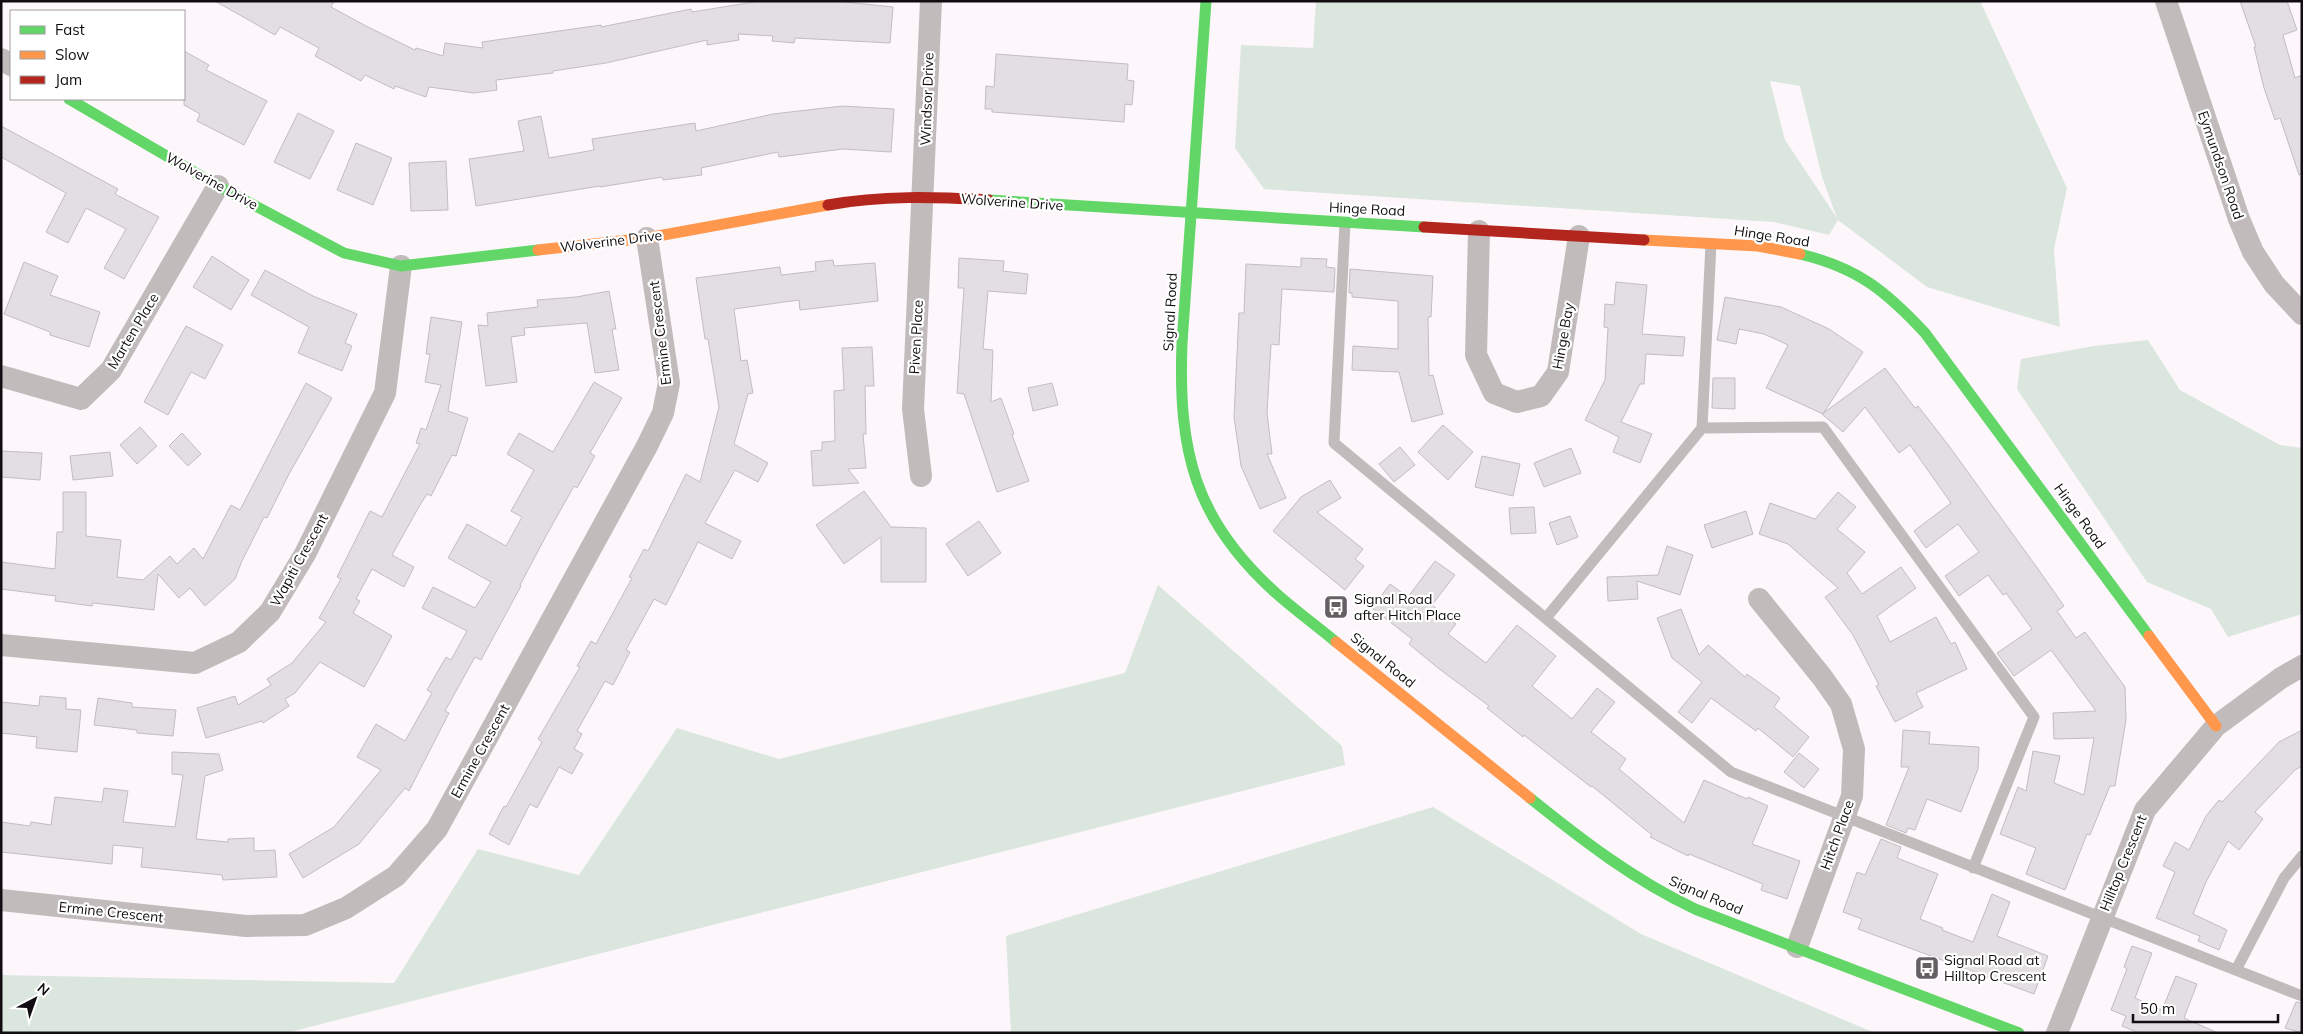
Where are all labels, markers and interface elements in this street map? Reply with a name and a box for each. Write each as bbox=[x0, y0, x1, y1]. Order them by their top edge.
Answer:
legend bbox=[10, 10, 185, 100]
text: Fast bbox=[55, 20, 85, 39]
text: Slow bbox=[55, 45, 89, 64]
street label: Windsor Drive bbox=[916, 52, 938, 146]
text: Jam bbox=[55, 70, 82, 89]
street label: Eymundson Road bbox=[2194, 108, 2248, 222]
street label: Wolverine Drive bbox=[163, 148, 261, 214]
street label: Wolverine Drive bbox=[960, 189, 1064, 215]
street label: Hinge Road bbox=[1328, 198, 1406, 220]
street label: Hinge Road bbox=[1733, 221, 1811, 251]
street label: Wolverine Drive bbox=[559, 226, 663, 256]
street label: Signal Road bbox=[1159, 272, 1181, 352]
street label: Ermine Crescent bbox=[645, 280, 675, 386]
street label: Marten Place bbox=[103, 290, 163, 372]
street label: Piven Place bbox=[905, 299, 927, 375]
street label: Hinge Bay bbox=[1548, 301, 1578, 371]
street label: Hinge Road bbox=[2050, 480, 2110, 552]
street label: Wapiti Crescent bbox=[266, 510, 332, 610]
place label: Signal Road after Hitch Place bbox=[1354, 590, 1461, 624]
bus stop icon: Signal Road after Hitch Place bbox=[1323, 594, 1349, 620]
street label: Signal Road bbox=[1347, 628, 1419, 692]
street label: Ermine Crescent bbox=[447, 701, 513, 801]
street label: Hitch Place bbox=[1816, 798, 1858, 872]
street label: Hilltop Crescent bbox=[2096, 812, 2151, 914]
street label: Signal Road bbox=[1666, 871, 1746, 919]
street label: Ermine Crescent bbox=[58, 898, 164, 926]
place label: Signal Road at Hilltop Crescent bbox=[1944, 951, 2046, 985]
bus stop icon: Signal Road at Hilltop Crescent bbox=[1914, 955, 1940, 981]
north arrow bbox=[10, 974, 60, 1024]
text: N bbox=[34, 979, 53, 999]
scale bar bbox=[2133, 992, 2278, 1024]
text: 50 m bbox=[2140, 999, 2175, 1018]

